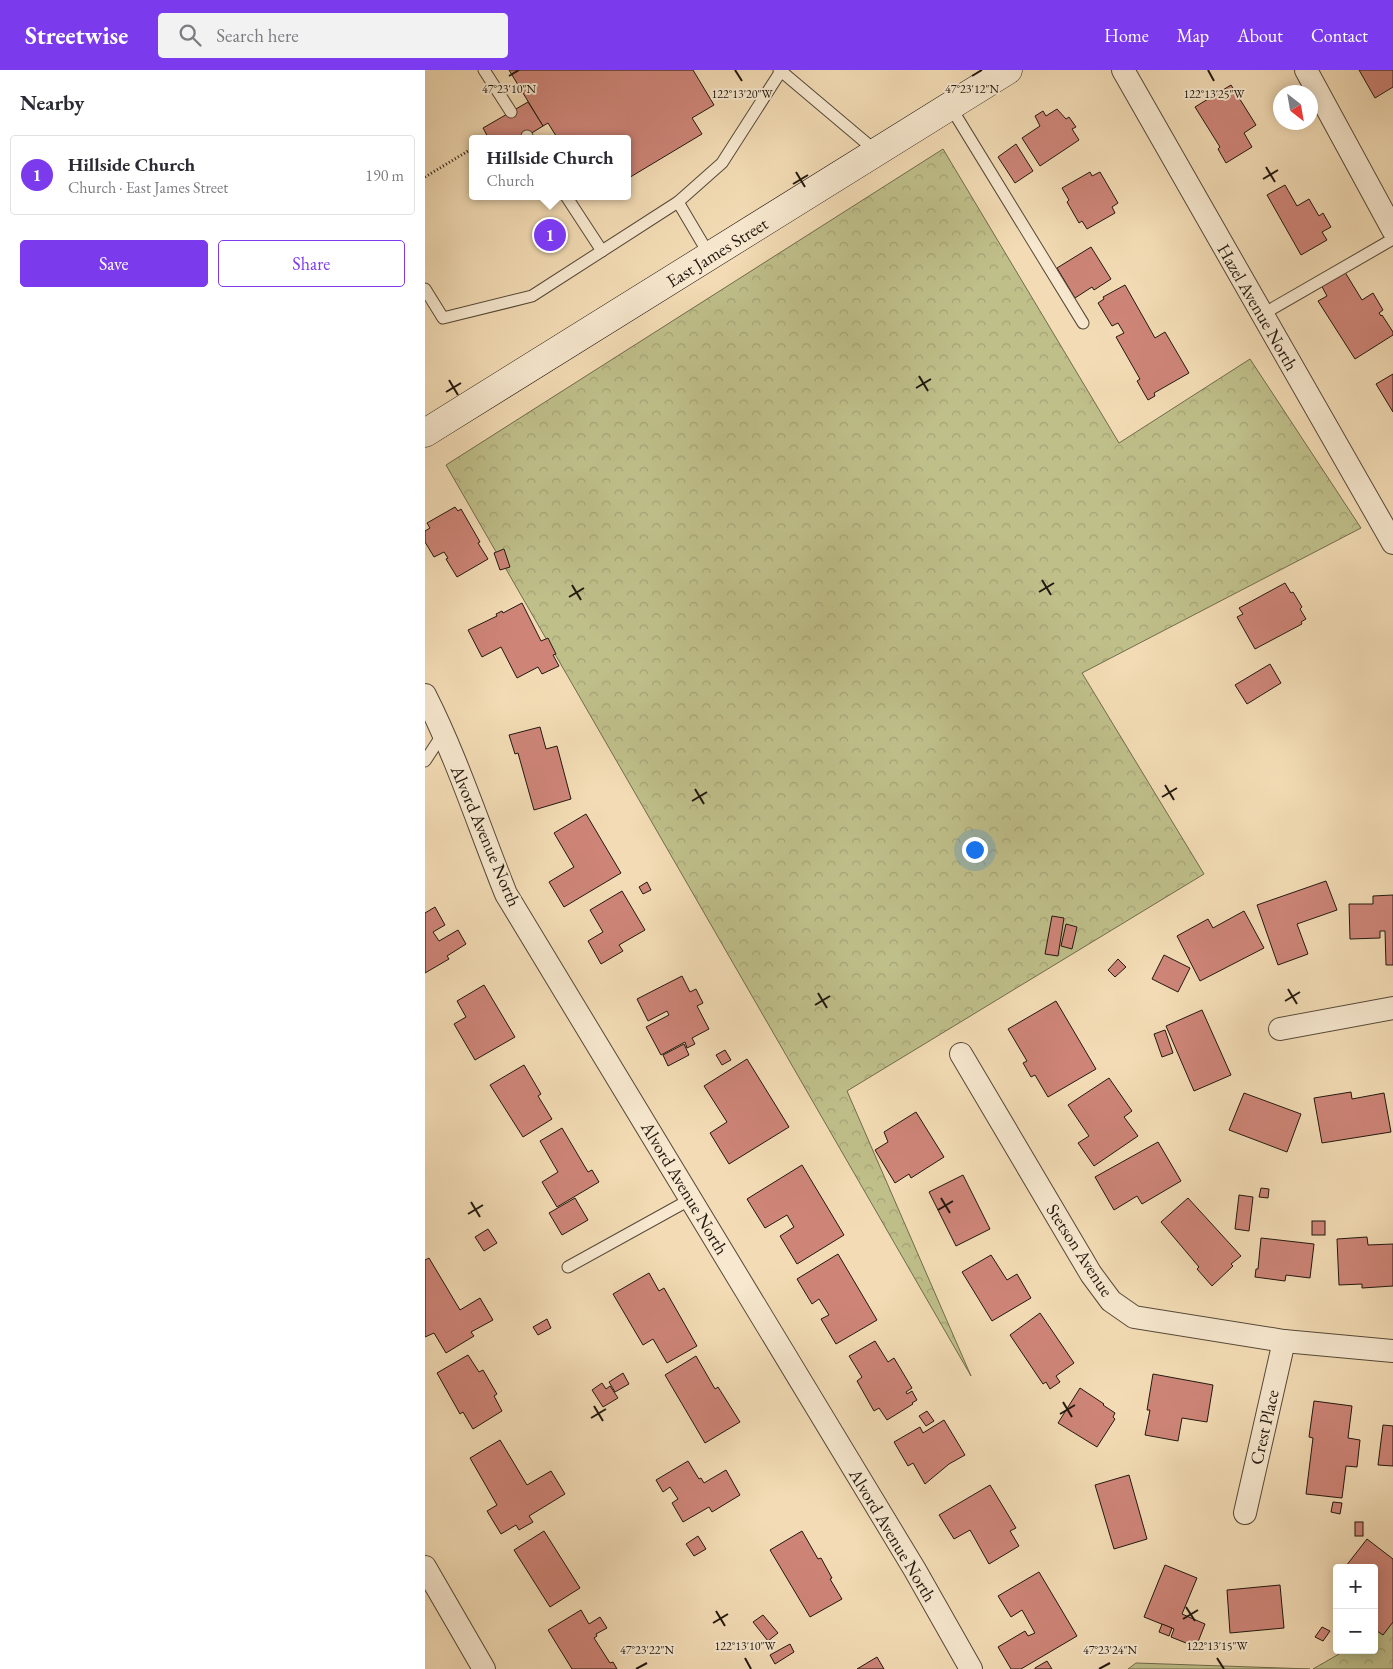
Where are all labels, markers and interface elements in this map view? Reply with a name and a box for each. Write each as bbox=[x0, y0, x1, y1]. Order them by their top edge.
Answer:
search box bbox=[158, 13, 508, 58]
text: Streetwise bbox=[25, 20, 128, 51]
icon: search bbox=[176, 21, 204, 49]
text: Search here bbox=[216, 23, 299, 48]
text: Home bbox=[1104, 24, 1149, 47]
text: Map bbox=[1177, 24, 1209, 47]
text: About bbox=[1237, 24, 1283, 47]
text: Contact bbox=[1311, 24, 1368, 47]
text: 47°23'10"N bbox=[482, 81, 536, 97]
text: 47°23'12"N bbox=[945, 81, 999, 97]
north arrow bbox=[1273, 85, 1318, 130]
text: 122°13'20"W bbox=[711, 86, 774, 102]
text: 122°13'25"W bbox=[1183, 86, 1246, 102]
text: Nearby bbox=[20, 89, 84, 116]
popup bbox=[469, 135, 631, 200]
text: Hillside Church bbox=[486, 145, 614, 170]
text: Hillside Church bbox=[68, 152, 195, 177]
text: 1 bbox=[33, 165, 41, 186]
text: 190 m bbox=[365, 165, 404, 186]
text: Church bbox=[486, 170, 535, 191]
text: Church · East James Street bbox=[68, 177, 228, 198]
street label: East James Street bbox=[662, 212, 772, 292]
pin: 1 bbox=[534, 216, 566, 254]
button: Save bbox=[20, 240, 208, 287]
button: Share bbox=[218, 240, 405, 287]
street label: Hazel Avenue North bbox=[1212, 240, 1304, 374]
street label: Alvord Avenue North bbox=[445, 761, 526, 910]
your location bbox=[962, 837, 988, 863]
street label: Alvord Avenue North bbox=[636, 1116, 734, 1259]
street label: Stetson Avenue bbox=[1041, 1199, 1119, 1301]
street label: Crest Place bbox=[1244, 1387, 1284, 1467]
street label: Alvord Avenue North bbox=[844, 1463, 942, 1606]
map controls bbox=[1333, 1564, 1378, 1654]
button: + bbox=[1333, 1564, 1378, 1609]
button: − bbox=[1333, 1609, 1378, 1654]
text: 122°13'10"W bbox=[714, 1638, 777, 1654]
text: 122°13'15"W bbox=[1186, 1638, 1249, 1654]
text: 47°23'22"N bbox=[620, 1642, 674, 1658]
text: 47°23'24"N bbox=[1083, 1642, 1137, 1658]

